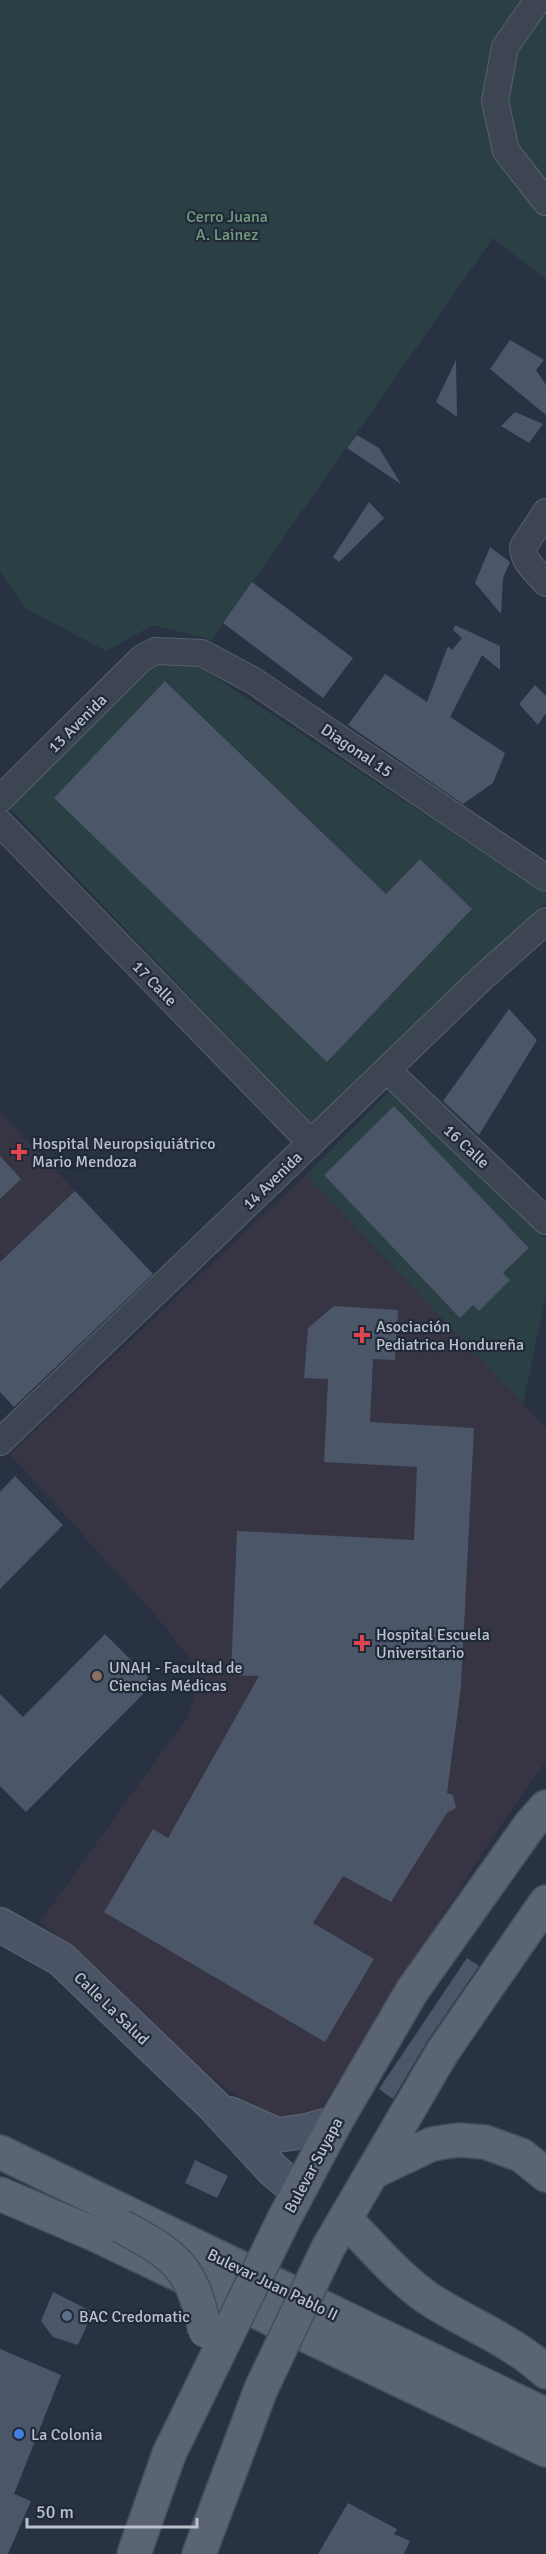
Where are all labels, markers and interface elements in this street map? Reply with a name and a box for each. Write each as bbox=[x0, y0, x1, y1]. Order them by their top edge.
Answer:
park label: Cerro Juana A. Lainez bbox=[186, 207, 268, 245]
street label: 13 Avenida bbox=[44, 690, 111, 757]
street label: Diagonal 15 bbox=[317, 720, 396, 782]
street label: 17 Calle bbox=[128, 957, 181, 1011]
street label: 16 Calle bbox=[439, 1120, 493, 1173]
place label: Hospital Neuropsiquiátrico Mario Mendoza bbox=[32, 1134, 215, 1172]
marker: Hospital Neuropsiquiátrico Mario Mendoza bbox=[10, 1143, 28, 1161]
street label: 14 Avenida bbox=[239, 1147, 307, 1214]
place label: Asociación Pediatrica Hondureña bbox=[376, 1317, 524, 1355]
marker: Asociación Pediatrica Hondureña bbox=[353, 1326, 371, 1344]
place label: Hospital Escuela Universitario bbox=[376, 1625, 490, 1663]
marker: Hospital Escuela Universitario bbox=[353, 1634, 371, 1652]
place label: UNAH - Facultad de Ciencias Médicas bbox=[109, 1658, 243, 1696]
marker: UNAH - Facultad de Ciencias Médicas bbox=[90, 1669, 104, 1683]
street label: Calle La Salud bbox=[70, 1968, 153, 2050]
street label: Bulevar Suyapa bbox=[280, 2114, 347, 2217]
street label: Bulevar Juan Pablo II bbox=[204, 2245, 341, 2325]
place label: BAC Credomatic bbox=[79, 2307, 190, 2327]
marker: BAC Credomatic bbox=[60, 2309, 74, 2323]
place label: La Colonia bbox=[31, 2425, 103, 2445]
marker: La Colonia bbox=[12, 2427, 26, 2441]
scale bar bbox=[27, 2491, 196, 2529]
text: 50 m bbox=[36, 2501, 74, 2523]

